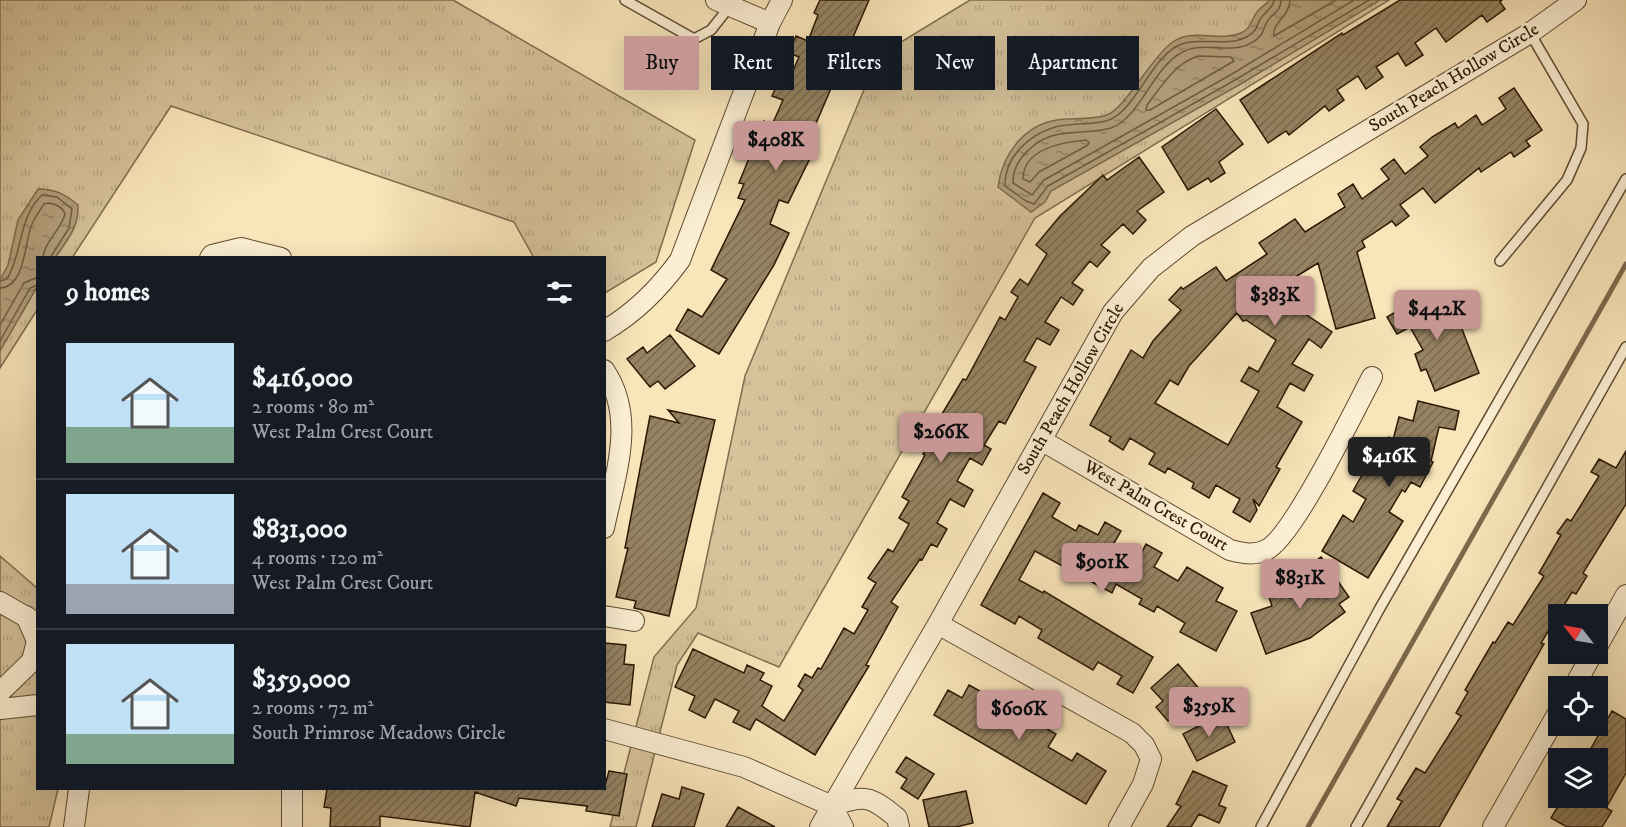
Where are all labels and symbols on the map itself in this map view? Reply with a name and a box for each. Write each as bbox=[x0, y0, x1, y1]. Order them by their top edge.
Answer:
street label: South Peach Hollow Circle bbox=[1365, 19, 1543, 137]
pin: $408K bbox=[734, 121, 818, 172]
pin: $383K bbox=[1233, 276, 1317, 327]
pin: $442K bbox=[1395, 290, 1479, 341]
street label: South Peach Hollow Circle bbox=[1013, 299, 1129, 479]
pin: $266K bbox=[899, 413, 983, 464]
pin: $416K bbox=[1347, 437, 1431, 488]
street label: West Palm Crest Court bbox=[1079, 455, 1232, 556]
pin: $901K bbox=[1060, 543, 1144, 594]
pin: $831K bbox=[1258, 559, 1342, 610]
north arrow bbox=[1548, 604, 1608, 664]
pin: $359K bbox=[1167, 687, 1251, 738]
pin: $606K bbox=[977, 690, 1061, 741]

